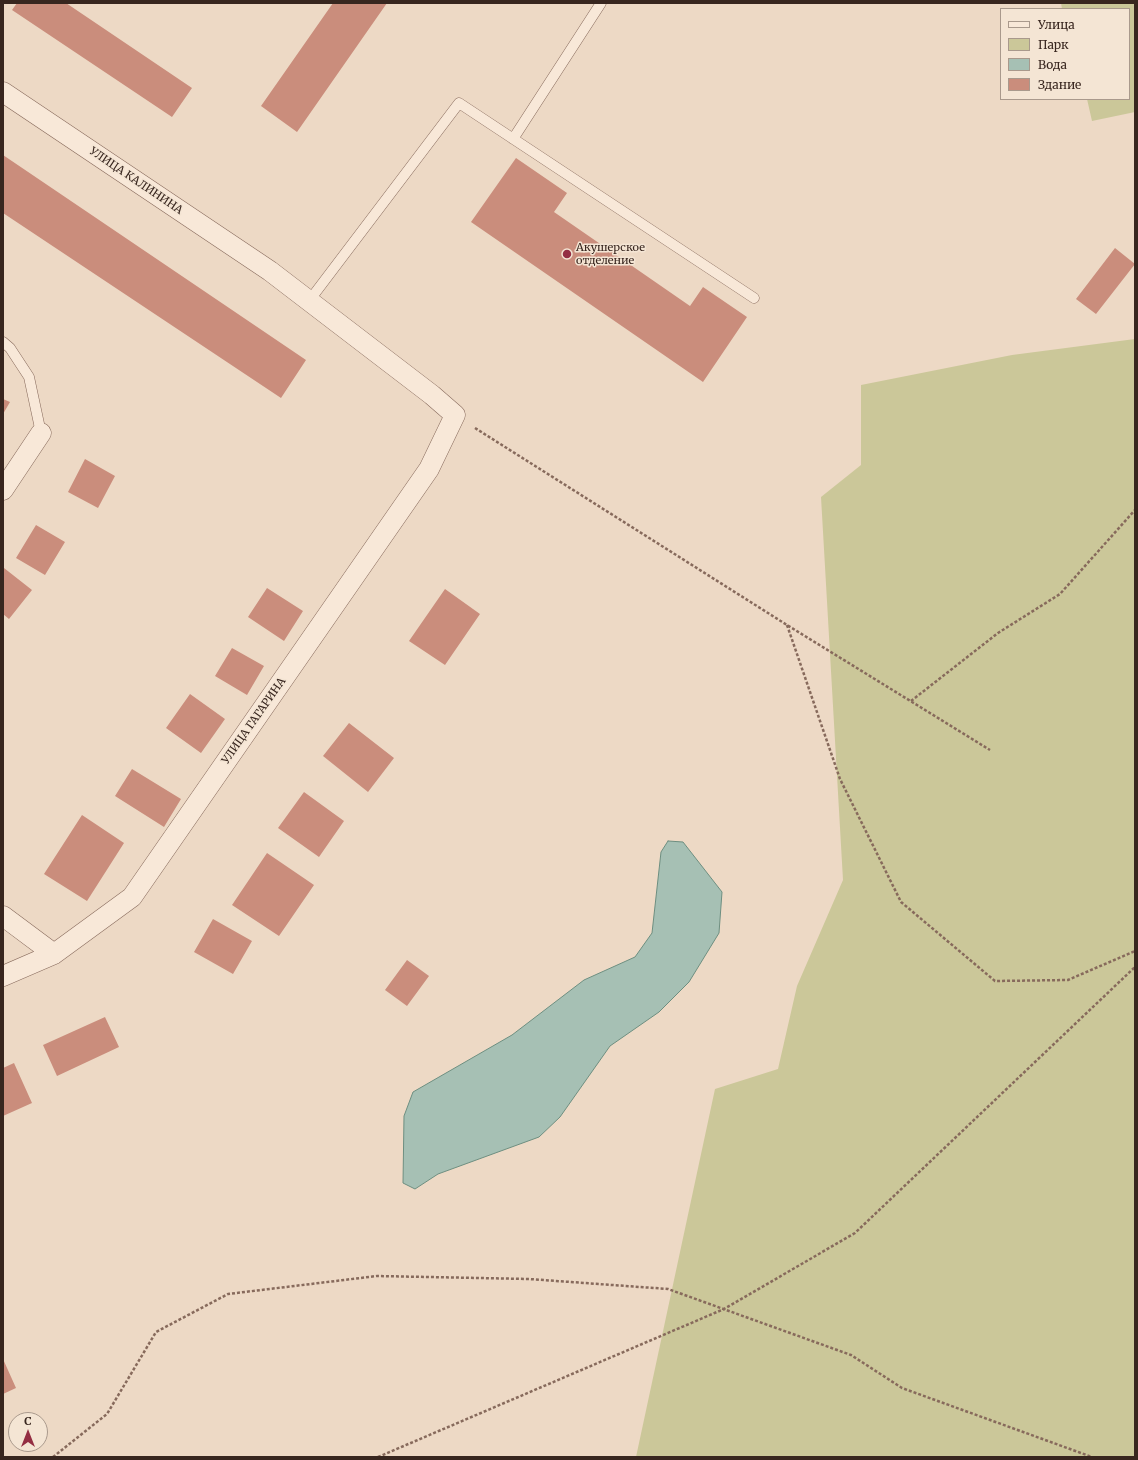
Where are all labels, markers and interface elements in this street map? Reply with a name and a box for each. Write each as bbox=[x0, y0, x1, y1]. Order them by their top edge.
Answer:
legend bbox=[1000, 8, 1130, 100]
text: Улица bbox=[1038, 17, 1075, 32]
text: Парк bbox=[1038, 37, 1069, 52]
text: Вода bbox=[1038, 57, 1067, 72]
text: Здание bbox=[1038, 77, 1081, 92]
street label: УЛИЦА КАЛИНИНА bbox=[87, 145, 185, 217]
place label: Акушерское отделение bbox=[576, 241, 645, 267]
marker: Акушерское отделение bbox=[561, 248, 573, 260]
street label: УЛИЦА ГАГАРИНА bbox=[219, 675, 289, 767]
north arrow bbox=[8, 1412, 48, 1452]
text: С bbox=[24, 1414, 32, 1428]

